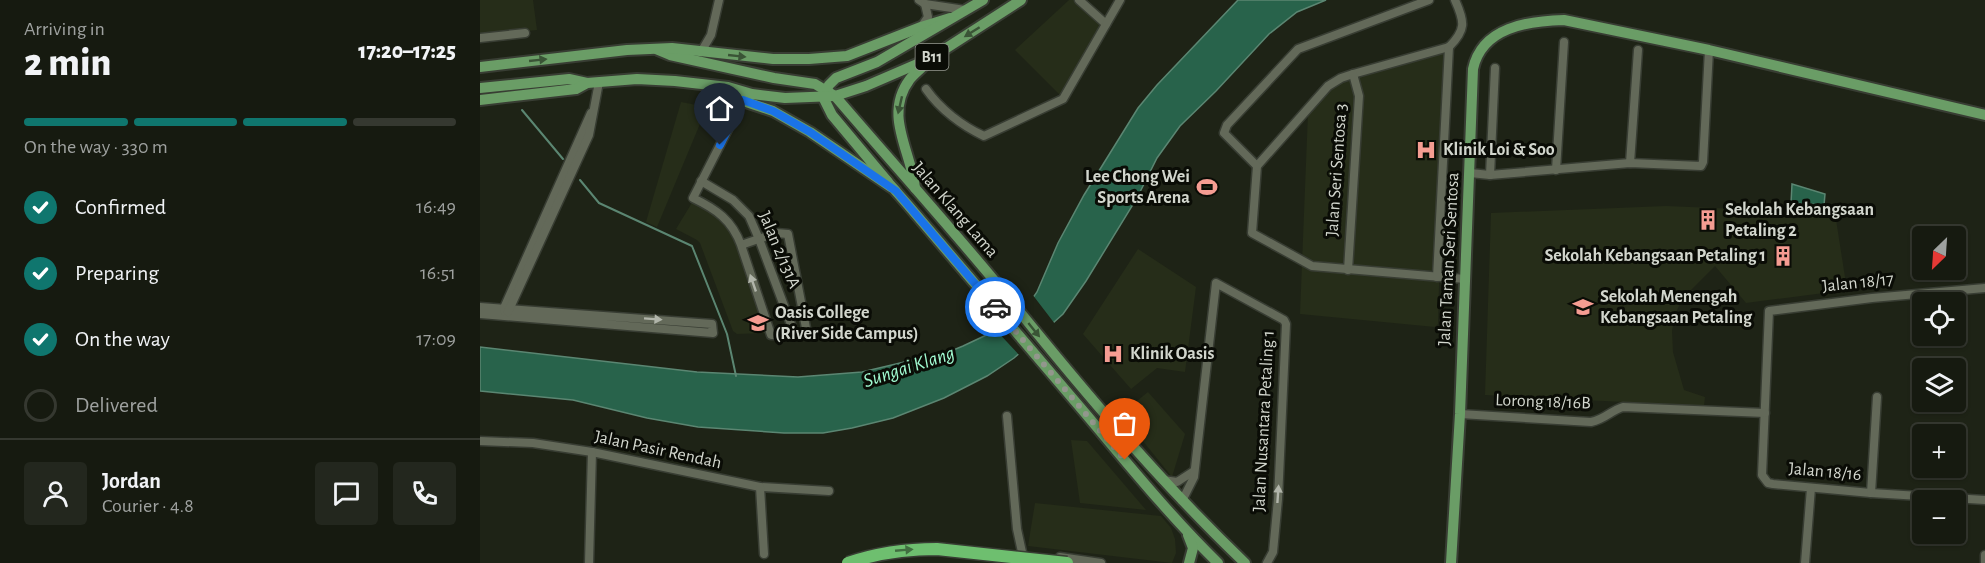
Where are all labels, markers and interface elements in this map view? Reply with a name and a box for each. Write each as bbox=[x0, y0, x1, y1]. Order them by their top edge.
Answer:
text: Arriving in bbox=[24, 19, 105, 39]
one-way arrow bbox=[963, 26, 980, 37]
text: 17:20–17:25 bbox=[358, 40, 456, 62]
text: 2 min bbox=[24, 44, 111, 83]
road number: B11 bbox=[916, 44, 948, 70]
one-way arrow bbox=[728, 51, 747, 61]
one-way arrow bbox=[529, 55, 548, 65]
pin bbox=[694, 83, 745, 145]
icon: home bbox=[703, 92, 736, 125]
one-way arrow bbox=[894, 96, 904, 114]
street label: Jalan Seri Sentosa 3 bbox=[1323, 103, 1351, 237]
text: On the way · 330 m bbox=[24, 137, 168, 157]
hospital icon: Klinik Loi & Soo bbox=[1414, 138, 1438, 162]
place label: Klinik Loi & Soo bbox=[1443, 141, 1555, 159]
street label: Jalan Klang Lama bbox=[909, 159, 1001, 261]
place label: Lee Chong Wei Sports Arena bbox=[1085, 168, 1190, 207]
street label: Jalan Taman Seri Sentosa bbox=[1435, 172, 1463, 346]
sports icon: Lee Chong Wei Sports Arena bbox=[1195, 175, 1219, 199]
icon: check bbox=[24, 191, 57, 224]
text: Confirmed bbox=[75, 196, 166, 218]
text: 16:49 bbox=[416, 197, 456, 217]
place label: Sekolah Kebangsaan Petaling 2 bbox=[1725, 201, 1874, 240]
building icon: Sekolah Kebangsaan Petaling 2 bbox=[1696, 208, 1720, 232]
street label: Jalan 2/131A bbox=[755, 209, 804, 292]
north arrow bbox=[1912, 226, 1966, 280]
map controls bbox=[1912, 226, 1966, 544]
building icon: Sekolah Kebangsaan Petaling 1 bbox=[1771, 244, 1795, 268]
place label: Sekolah Kebangsaan Petaling 1 bbox=[1545, 247, 1766, 265]
icon: check bbox=[24, 257, 57, 290]
text: Preparing bbox=[75, 262, 159, 284]
text: 16:51 bbox=[420, 263, 456, 283]
street label: Jalan 18/17 bbox=[1821, 270, 1895, 296]
one-way arrow bbox=[748, 274, 758, 292]
courier bbox=[965, 277, 1025, 337]
place label: Sekolah Menengah Kebangsaan Petaling bbox=[1600, 288, 1753, 327]
icon: car bbox=[979, 291, 1012, 324]
button: locate bbox=[1912, 292, 1966, 346]
school or university icon: Sekolah Menengah Kebangsaan Petaling bbox=[1571, 295, 1595, 319]
place label: Oasis College (River Side Campus) bbox=[775, 304, 919, 343]
school or university icon: Oasis College (River Side Campus) bbox=[746, 311, 770, 335]
one-way arrow bbox=[644, 314, 663, 324]
icon: check bbox=[24, 323, 57, 356]
one-way arrow bbox=[1028, 323, 1040, 338]
text: On the way bbox=[75, 328, 170, 350]
text: 17:09 bbox=[416, 329, 456, 349]
street label: Jalan Nusantara Petaling 1 bbox=[1250, 330, 1278, 512]
hospital icon: Klinik Oasis bbox=[1101, 342, 1125, 366]
water label: Sungai Klang bbox=[861, 343, 957, 391]
place label: Klinik Oasis bbox=[1130, 345, 1215, 363]
button: layers bbox=[1912, 358, 1966, 412]
street label: Lorong 18/16B bbox=[1495, 391, 1591, 413]
text: Delivered bbox=[75, 394, 158, 416]
pin bbox=[1099, 398, 1150, 460]
icon: bag bbox=[1108, 407, 1141, 440]
button: + bbox=[1912, 424, 1966, 478]
street label: Jalan Pasir Rendah bbox=[593, 428, 723, 472]
street label: Jalan 18/16 bbox=[1788, 460, 1862, 484]
button: person bbox=[24, 462, 87, 525]
button: chat bbox=[315, 462, 378, 525]
button: phone bbox=[393, 462, 456, 525]
text: Jordan bbox=[102, 470, 161, 492]
one-way arrow bbox=[1274, 485, 1283, 504]
button: − bbox=[1912, 490, 1966, 544]
text: Courier · 4.8 bbox=[102, 496, 194, 516]
one-way arrow bbox=[895, 545, 914, 555]

